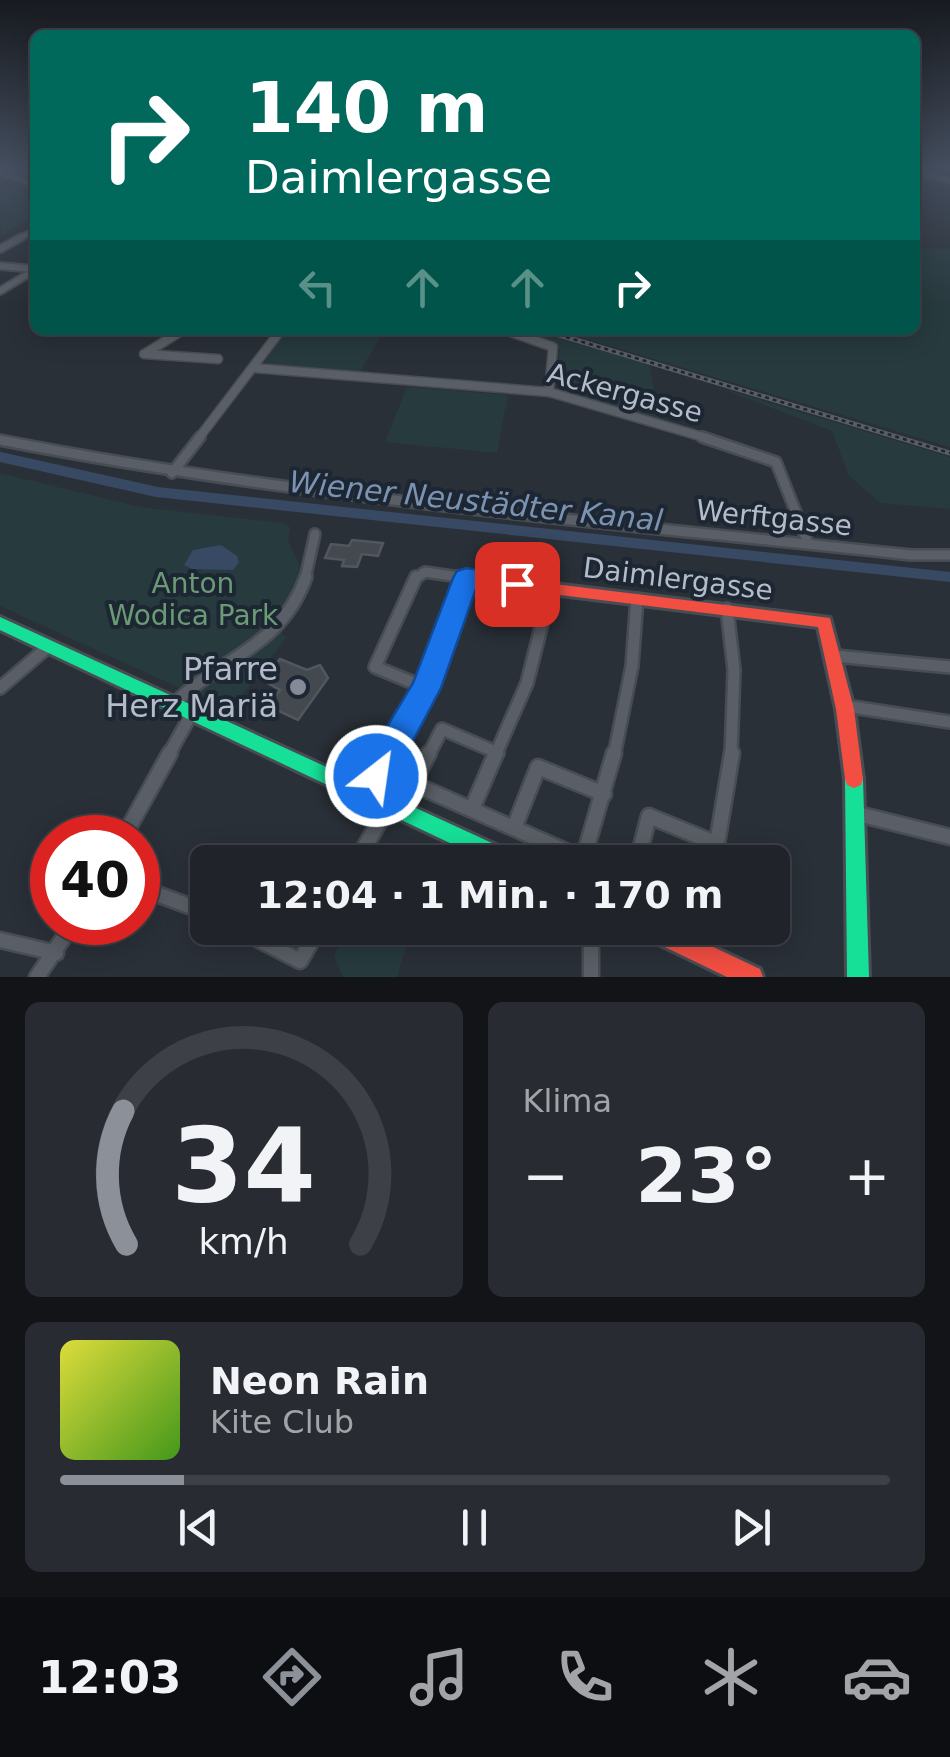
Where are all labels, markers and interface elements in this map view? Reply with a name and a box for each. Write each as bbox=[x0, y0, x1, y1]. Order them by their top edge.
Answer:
text: 140 m bbox=[245, 67, 488, 149]
icon: right bbox=[80, 70, 210, 200]
text: Daimlergasse bbox=[245, 151, 552, 204]
icon: left bbox=[290, 260, 345, 315]
icon: ahead bbox=[395, 260, 450, 315]
icon: ahead bbox=[500, 260, 555, 315]
icon: right bbox=[605, 260, 660, 315]
street label: Ackergasse bbox=[544, 357, 706, 429]
water label: Wiener Neustädter Kanal bbox=[288, 464, 665, 538]
street label: Werftgasse bbox=[694, 493, 854, 543]
pin bbox=[475, 542, 560, 627]
street label: Daimlergasse bbox=[581, 551, 775, 607]
icon: arrive bbox=[490, 557, 545, 612]
park label: Anton Wodica Park bbox=[108, 567, 279, 632]
place label: Pfarre Herz Mariä bbox=[105, 650, 278, 725]
marker: Pfarre Herz Mariä bbox=[287, 676, 309, 698]
position arrow bbox=[324, 724, 428, 828]
speed limit sign: 40 bbox=[30, 815, 160, 945]
text: 12:04 · 1 Min. · 170 m bbox=[257, 873, 723, 917]
text: Klima bbox=[523, 1082, 612, 1120]
text: 34 bbox=[171, 1105, 316, 1227]
text: 23° bbox=[635, 1132, 777, 1220]
text: − bbox=[523, 1144, 569, 1208]
text: + bbox=[844, 1144, 890, 1208]
text: km/h bbox=[199, 1221, 289, 1262]
text: Neon Rain bbox=[210, 1359, 429, 1403]
text: Kite Club bbox=[210, 1403, 354, 1441]
icon: previous bbox=[171, 1500, 226, 1555]
icon: pause bbox=[447, 1500, 502, 1555]
icon: next bbox=[724, 1500, 779, 1555]
icon: directions bbox=[257, 1642, 327, 1712]
icon: music bbox=[404, 1642, 474, 1712]
icon: phone bbox=[550, 1642, 620, 1712]
icon: climate bbox=[696, 1642, 766, 1712]
icon: car bbox=[842, 1642, 912, 1712]
text: 12:03 bbox=[38, 1651, 181, 1704]

